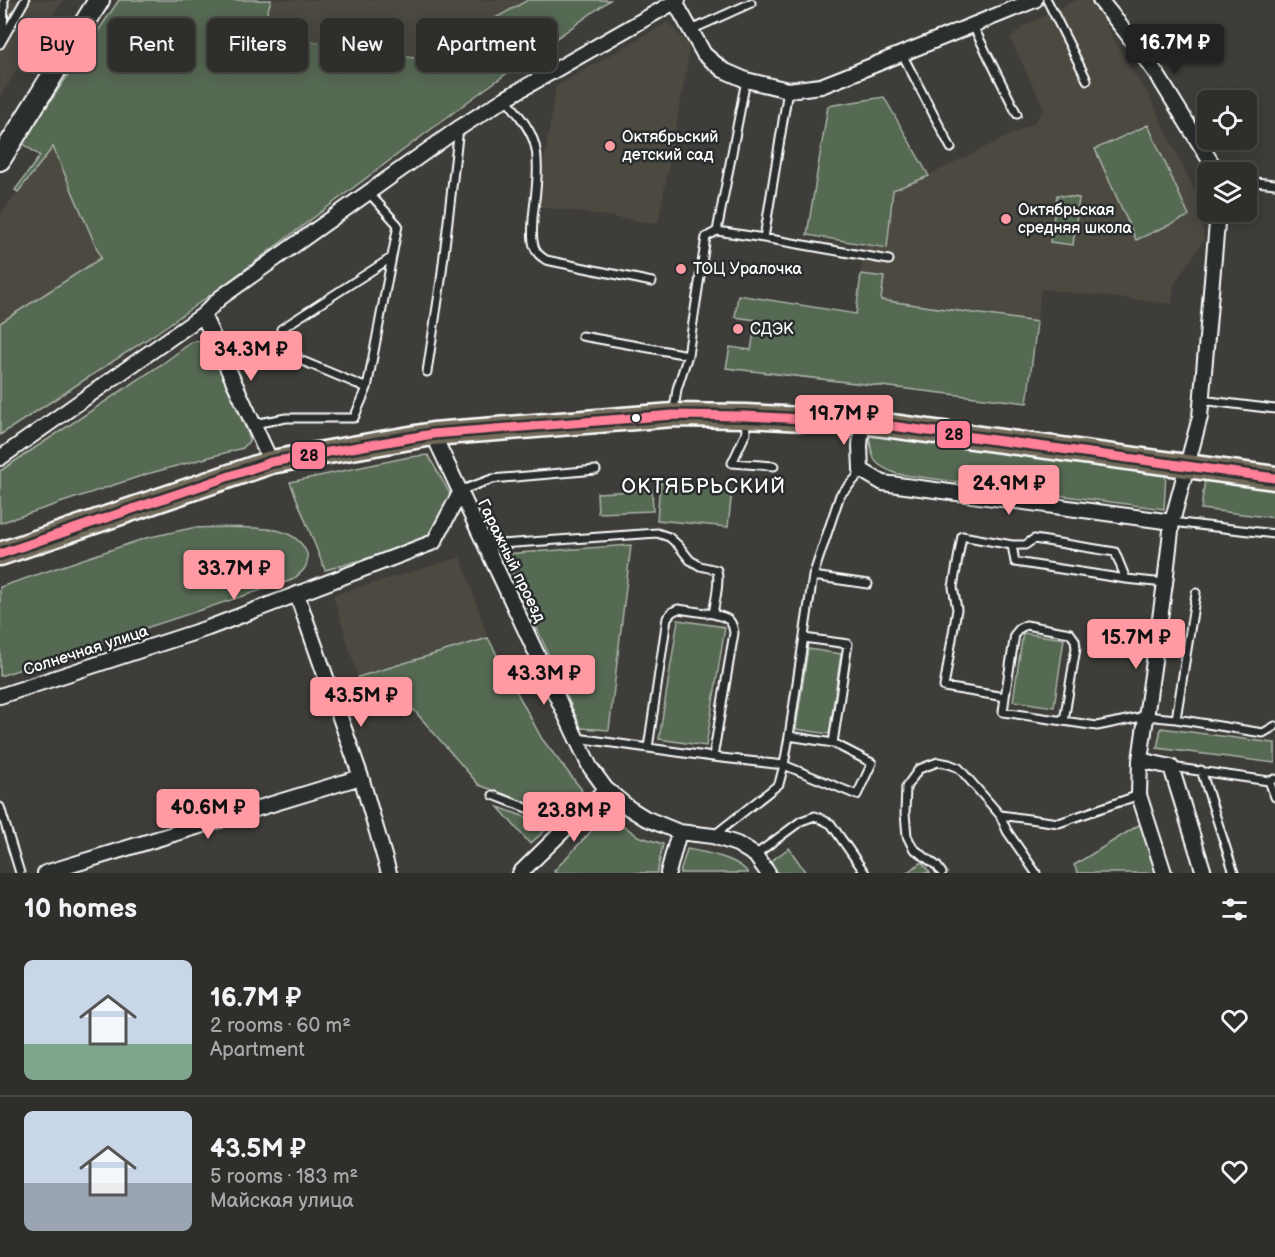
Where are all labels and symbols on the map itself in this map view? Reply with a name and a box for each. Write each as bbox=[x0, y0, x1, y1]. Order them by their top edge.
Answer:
pin: 16.7M ₽ bbox=[1120, 24, 1230, 75]
place label: Октябрьский детский сад bbox=[622, 128, 718, 165]
marker: Октябрьский детский сад bbox=[603, 139, 617, 153]
place label: Октябрьская средняя школа bbox=[1018, 201, 1133, 238]
marker: Октябрьская средняя школа bbox=[999, 212, 1013, 226]
place label: ТОЦ Уралочка bbox=[693, 260, 802, 279]
marker: ТОЦ Уралочка bbox=[674, 262, 688, 276]
place label: СДЭК bbox=[750, 320, 794, 339]
marker: СДЭК bbox=[731, 322, 745, 336]
pin: 34.3M ₽ bbox=[196, 331, 306, 382]
pin: 19.7M ₽ bbox=[789, 395, 899, 446]
unlabelled marker bbox=[630, 412, 642, 424]
line badge: 28 bbox=[936, 420, 971, 449]
text: 28 bbox=[944, 426, 964, 445]
line badge: 28 bbox=[291, 441, 326, 470]
text: 28 bbox=[299, 447, 319, 466]
pin: 24.9M ₽ bbox=[954, 465, 1064, 516]
district label: ОКТЯБРЬСКИЙ bbox=[621, 475, 787, 499]
street label: Гаражный проезд bbox=[473, 496, 549, 626]
pin: 33.7M ₽ bbox=[179, 550, 289, 601]
pin: 15.7M ₽ bbox=[1081, 619, 1191, 670]
street label: Солнечная улица bbox=[21, 622, 151, 680]
pin: 43.3M ₽ bbox=[489, 655, 599, 706]
pin: 43.5M ₽ bbox=[306, 677, 416, 728]
pin: 40.6M ₽ bbox=[153, 789, 263, 840]
pin: 23.8M ₽ bbox=[519, 792, 629, 843]

